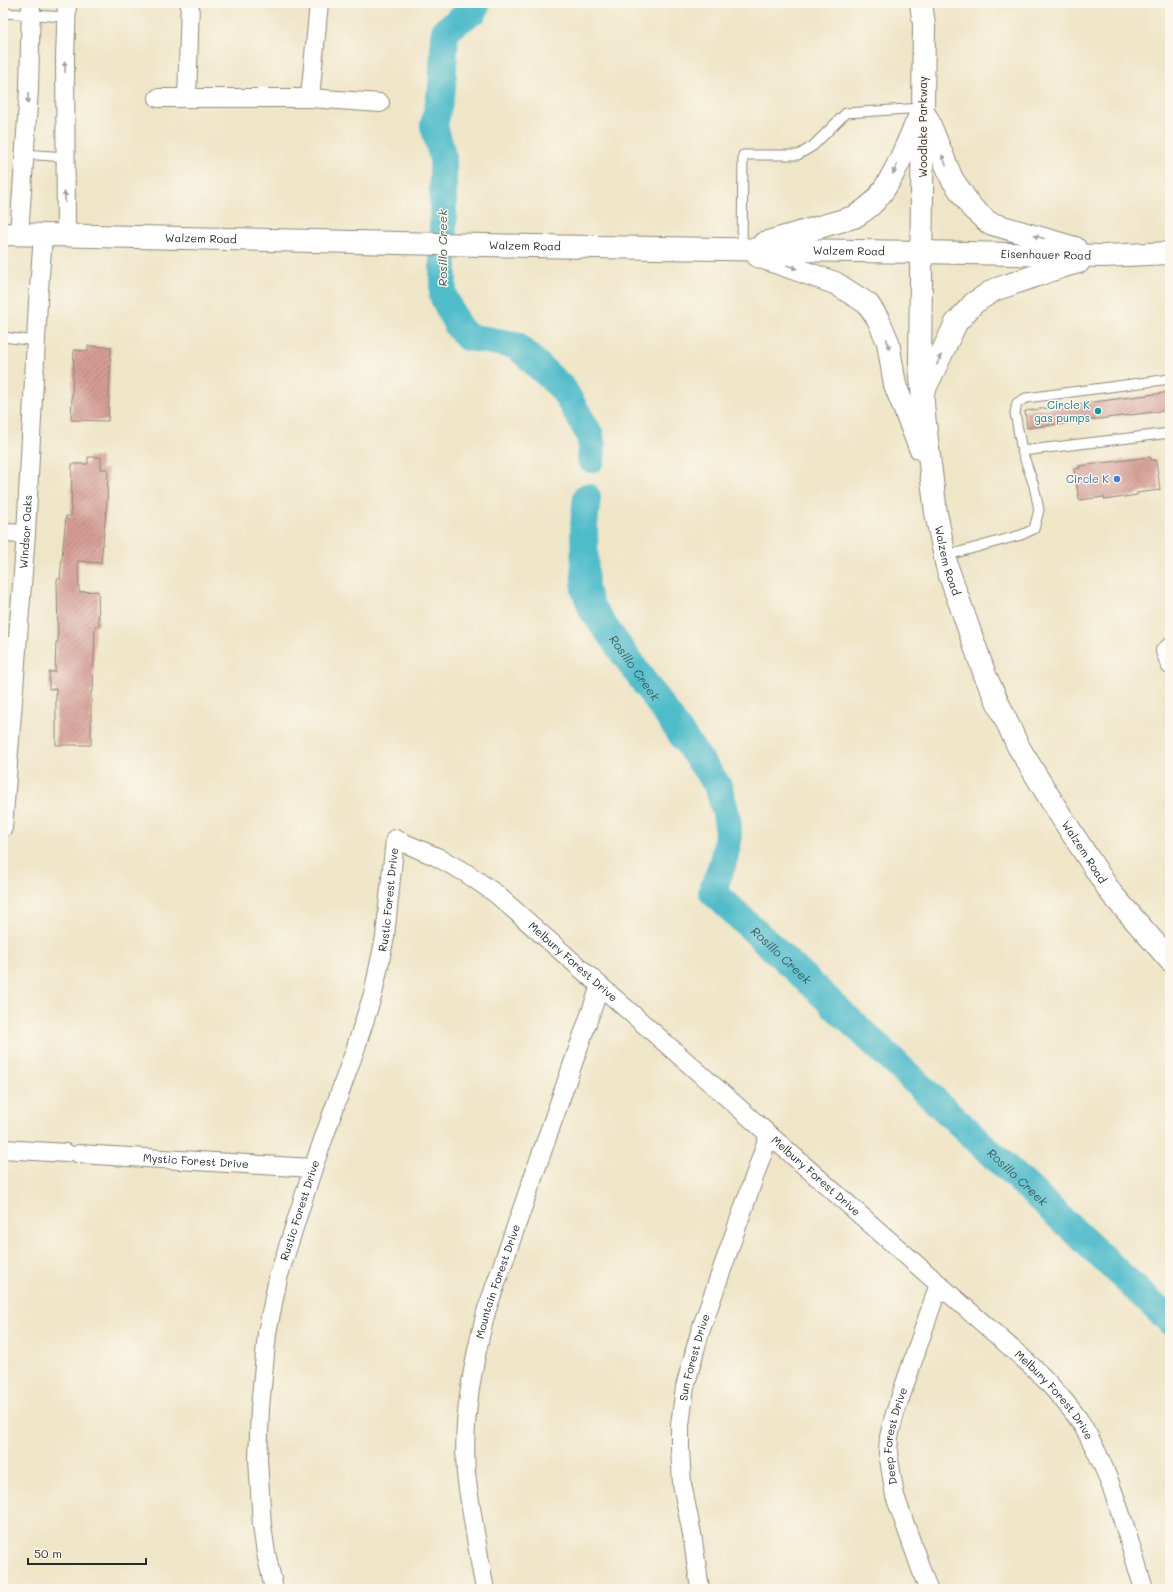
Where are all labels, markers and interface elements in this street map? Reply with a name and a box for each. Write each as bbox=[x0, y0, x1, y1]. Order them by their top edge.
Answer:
one-way arrow bbox=[62, 60, 68, 73]
street label: Woodlake Parkway bbox=[915, 76, 930, 178]
one-way arrow bbox=[25, 92, 32, 104]
one-way arrow bbox=[941, 154, 947, 166]
one-way arrow bbox=[892, 163, 898, 175]
one-way arrow bbox=[62, 190, 68, 203]
water label: Rosillo Creek bbox=[434, 209, 450, 287]
street label: Walzem Road bbox=[165, 230, 237, 246]
one-way arrow bbox=[1033, 234, 1045, 240]
street label: Walzem Road bbox=[489, 237, 561, 253]
street label: Walzem Road bbox=[813, 242, 885, 258]
street label: Eisenhauer Road bbox=[1000, 246, 1091, 263]
one-way arrow bbox=[787, 265, 799, 271]
one-way arrow bbox=[885, 338, 891, 350]
one-way arrow bbox=[936, 355, 942, 366]
place label: Circle K gas pumps bbox=[1034, 397, 1090, 425]
marker: Circle K gas pumps bbox=[1093, 406, 1103, 416]
place label: Circle K bbox=[1066, 471, 1109, 486]
marker: Circle K bbox=[1112, 474, 1122, 484]
street label: Windsor Oaks bbox=[15, 495, 35, 569]
street label: Walzem Road bbox=[932, 524, 964, 597]
water label: Rosillo Creek bbox=[606, 631, 664, 704]
street label: Walzem Road bbox=[1059, 817, 1111, 886]
street label: Rustic Forest Drive bbox=[374, 847, 401, 953]
street label: Melbury Forest Drive bbox=[526, 918, 621, 1005]
water label: Rosillo Creek bbox=[748, 923, 816, 988]
street label: Melbury Forest Drive bbox=[769, 1132, 864, 1219]
water label: Rosillo Creek bbox=[984, 1145, 1052, 1209]
street label: Mystic Forest Drive bbox=[142, 1150, 249, 1171]
street label: Rustic Forest Drive bbox=[276, 1158, 322, 1262]
street label: Mountain Forest Drive bbox=[472, 1222, 523, 1340]
street label: Sun Forest Drive bbox=[675, 1311, 713, 1402]
street label: Melbury Forest Drive bbox=[1012, 1347, 1097, 1442]
street label: Deep Forest Drive bbox=[880, 1385, 910, 1486]
scale bar bbox=[28, 1540, 146, 1566]
text: 50 m bbox=[34, 1545, 62, 1561]

